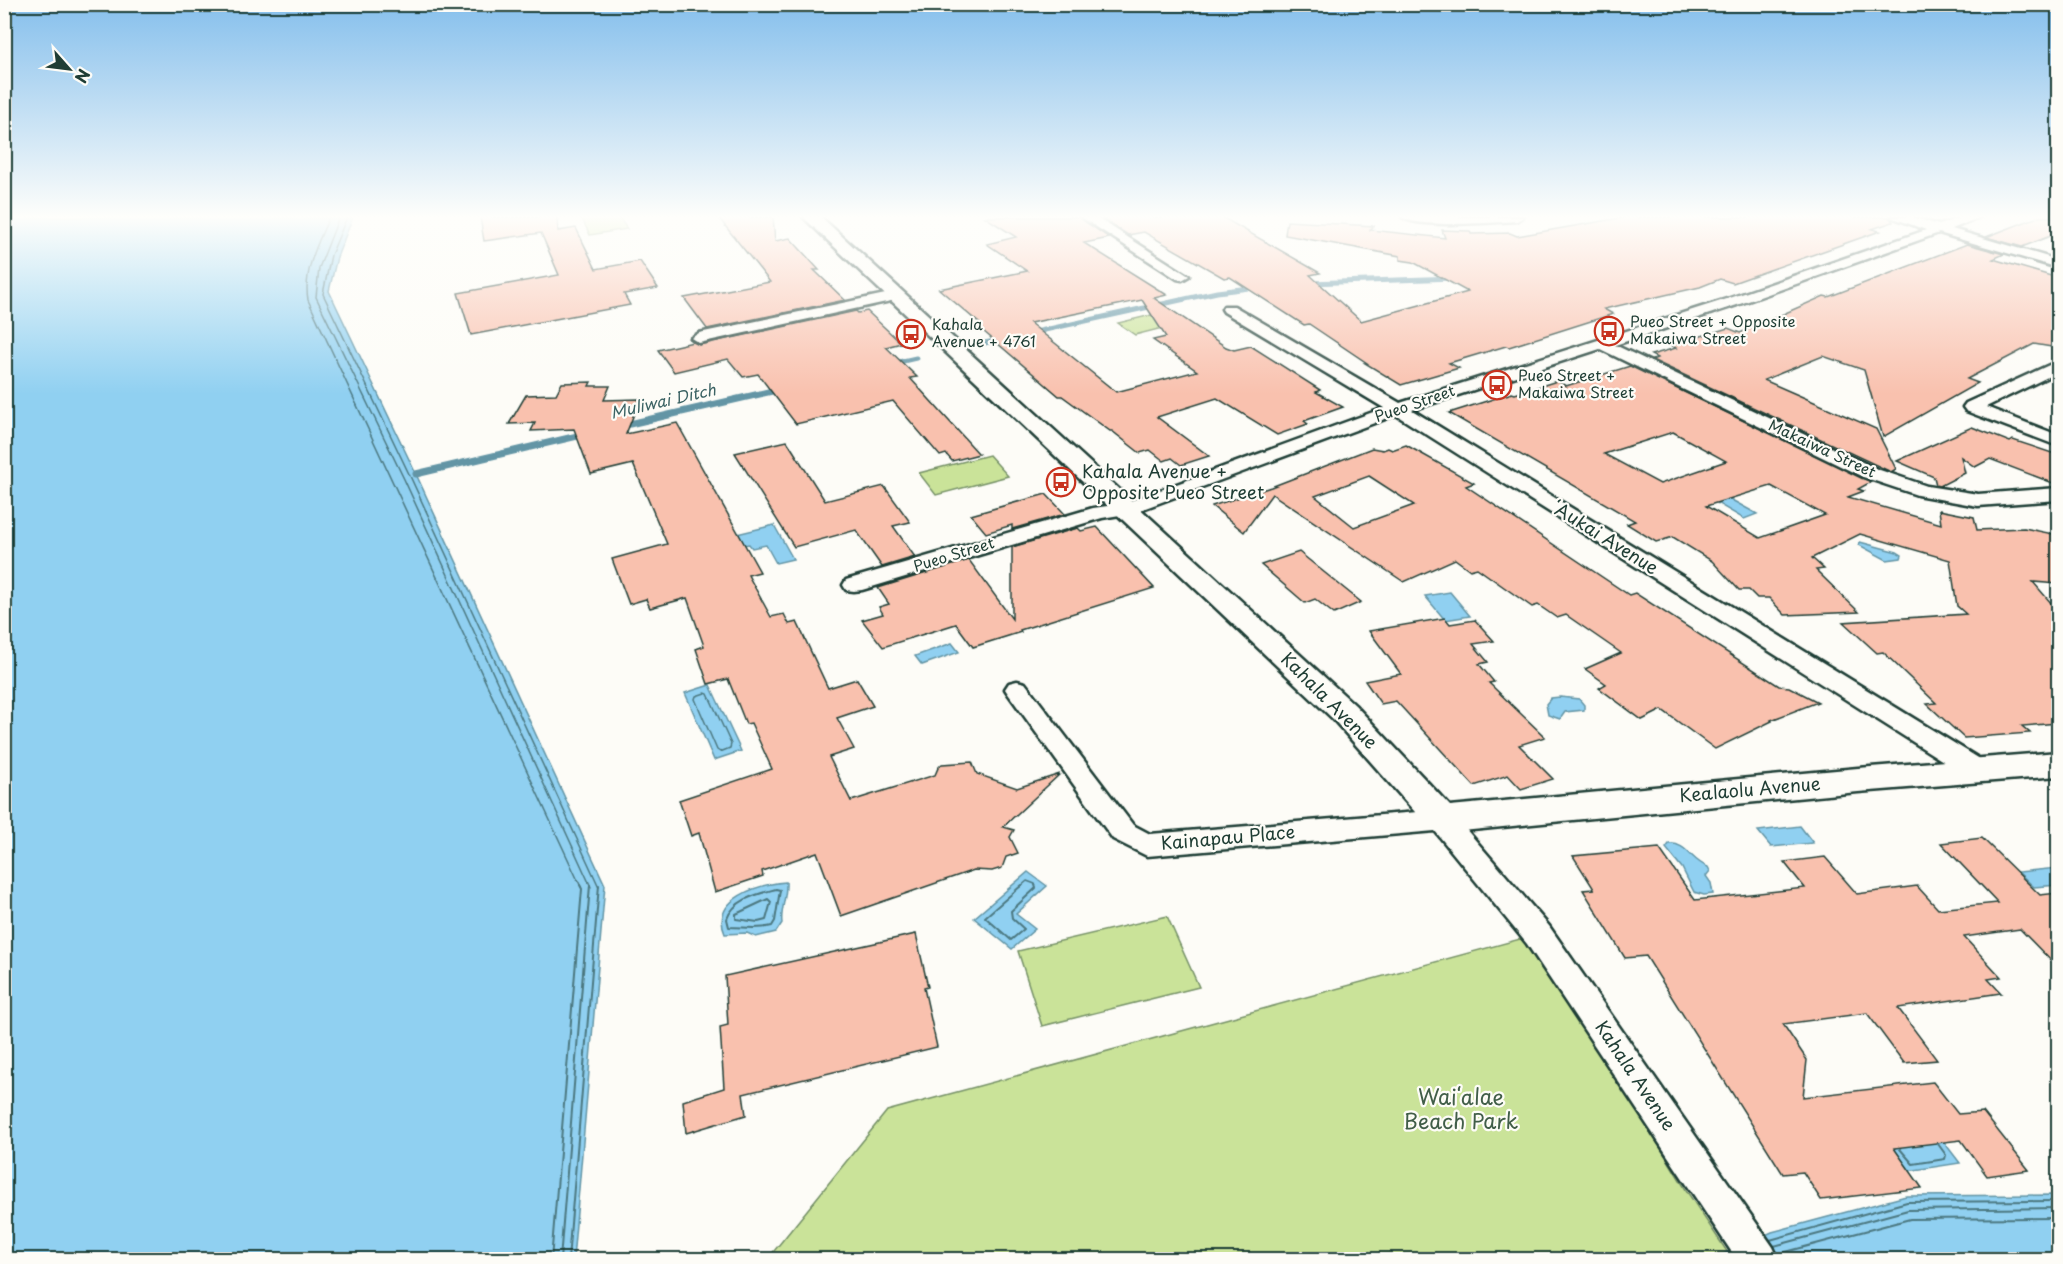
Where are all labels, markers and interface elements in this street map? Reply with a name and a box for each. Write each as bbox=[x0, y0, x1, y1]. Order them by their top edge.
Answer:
north arrow bbox=[39, 39, 99, 99]
text: N bbox=[70, 65, 97, 88]
place label: Pueo Street + Opposite Makaiwa Street bbox=[1630, 309, 1796, 349]
place label: Kahala Avenue + 4761 bbox=[932, 312, 1036, 352]
bus stop icon: Pueo Street + Opposite Makaiwa Street bbox=[1593, 315, 1625, 347]
bus stop icon: Kahala Avenue + 4761 bbox=[895, 318, 927, 350]
place label: Pueo Street + Makaiwa Street bbox=[1518, 363, 1634, 403]
bus stop icon: Pueo Street + Makaiwa Street bbox=[1481, 369, 1513, 401]
water label: Muliwai Ditch bbox=[608, 376, 718, 424]
street label: Pueo Street bbox=[1371, 378, 1458, 427]
street label: Makaiwa Street bbox=[1765, 413, 1880, 483]
place label: Kahala Avenue + Opposite Pueo Street bbox=[1082, 457, 1264, 505]
bus stop icon: Kahala Avenue + Opposite Pueo Street bbox=[1045, 466, 1077, 498]
street label: ʻAukai Avenue bbox=[1547, 493, 1664, 580]
street label: Pueo Street bbox=[910, 530, 997, 577]
street label: Kahala Avenue bbox=[1275, 645, 1385, 755]
street label: Kealaolu Avenue bbox=[1678, 769, 1822, 808]
street label: Kainapau Place bbox=[1160, 817, 1296, 856]
street label: Kahala Avenue bbox=[1589, 1015, 1683, 1136]
park label: Waiʻalae Beach Park bbox=[1404, 1080, 1519, 1136]

